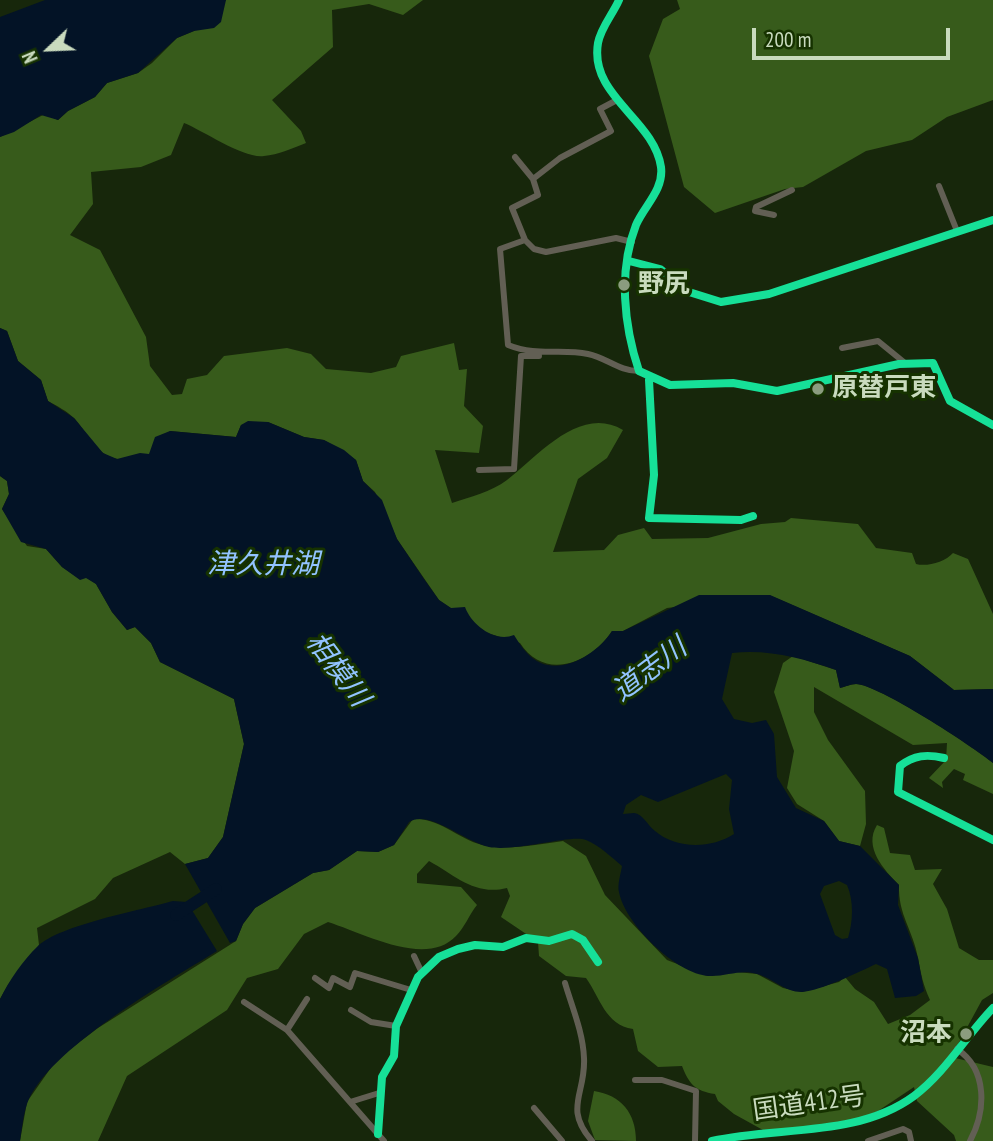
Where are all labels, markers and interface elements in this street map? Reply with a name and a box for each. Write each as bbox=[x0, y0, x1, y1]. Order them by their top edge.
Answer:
north arrow bbox=[14, 14, 84, 84]
scale bar bbox=[755, 14, 953, 58]
text: 200 m bbox=[765, 26, 811, 53]
text: N bbox=[17, 48, 43, 67]
place label: 野尻 bbox=[638, 269, 690, 301]
marker: 野尻 bbox=[616, 277, 632, 293]
place label: 原替戸東 bbox=[832, 373, 936, 405]
marker: 原替戸東 bbox=[810, 381, 826, 397]
water label: 津久井湖 bbox=[207, 548, 319, 582]
water label: 相模川 bbox=[298, 626, 376, 714]
water label: 道志川 bbox=[606, 631, 694, 709]
place label: 沼本 bbox=[900, 1018, 952, 1050]
marker: 沼本 bbox=[958, 1026, 974, 1042]
street label: 国道412号 bbox=[751, 1081, 867, 1127]

